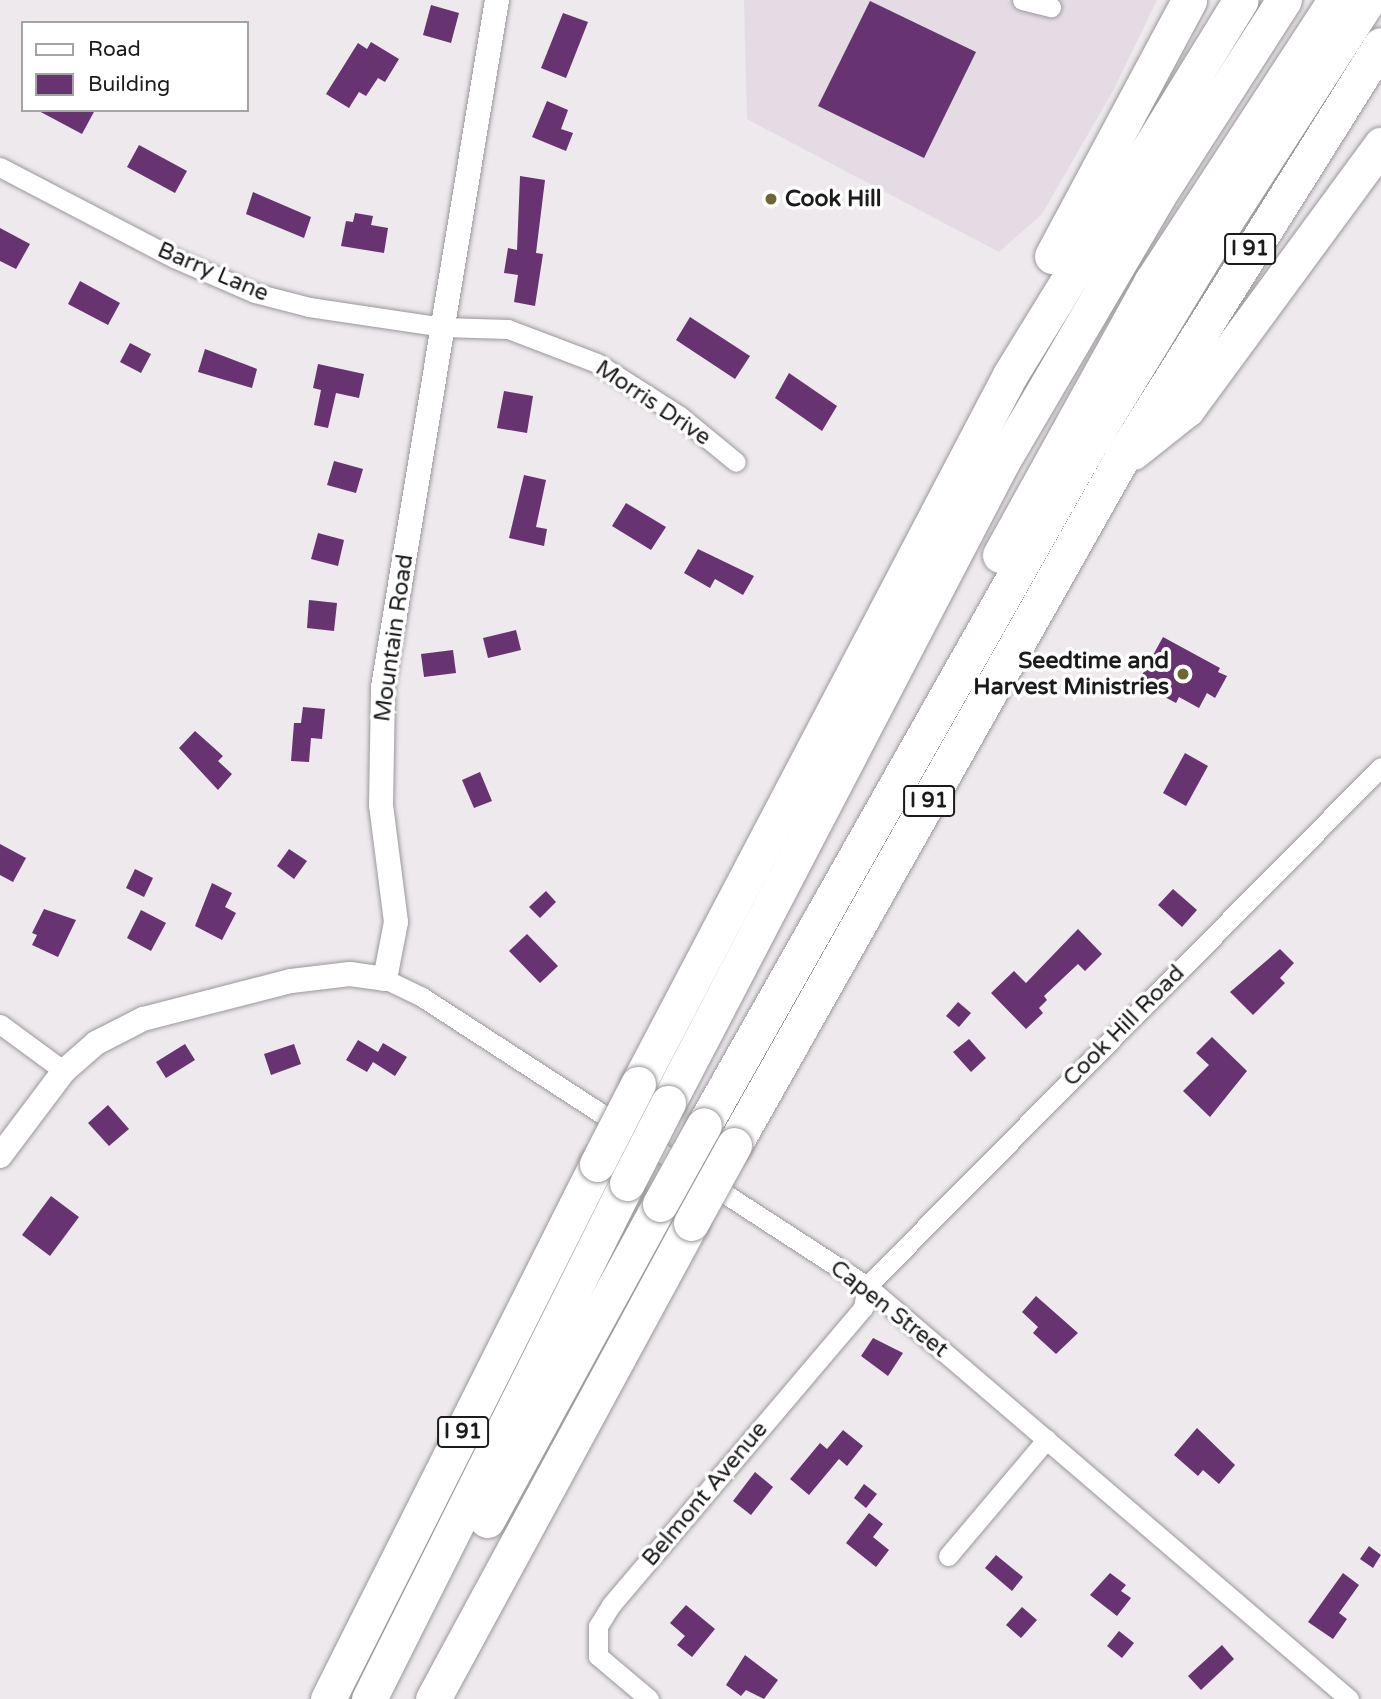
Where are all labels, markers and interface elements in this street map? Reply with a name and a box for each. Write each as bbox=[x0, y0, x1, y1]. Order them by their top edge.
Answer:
legend bbox=[21, 21, 248, 112]
text: Road bbox=[88, 37, 141, 62]
text: Building bbox=[88, 72, 170, 97]
place label: Cook Hill bbox=[785, 185, 881, 213]
marker: Cook Hill bbox=[763, 191, 779, 207]
road number: I 91 bbox=[1224, 232, 1276, 266]
street label: Barry Lane bbox=[153, 236, 273, 308]
street label: Morris Drive bbox=[590, 354, 716, 452]
street label: Mountain Road bbox=[369, 552, 419, 724]
place label: Seedtime and Harvest Ministries bbox=[973, 647, 1169, 701]
marker: Seedtime and Harvest Ministries bbox=[1175, 666, 1191, 682]
road number: I 91 bbox=[903, 784, 955, 818]
street label: Cook Hill Road bbox=[1058, 960, 1190, 1092]
street label: Capen Street bbox=[824, 1254, 954, 1364]
road number: I 91 bbox=[437, 1414, 489, 1450]
street label: Belmont Avenue bbox=[636, 1416, 774, 1572]

